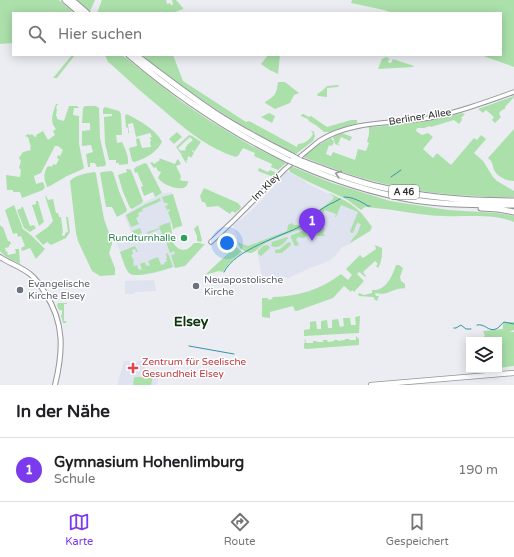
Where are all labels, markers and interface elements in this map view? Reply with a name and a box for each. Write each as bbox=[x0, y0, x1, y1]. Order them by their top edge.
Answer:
search box bbox=[12, 12, 502, 56]
icon: search bbox=[26, 23, 48, 45]
text: Hier suchen bbox=[58, 25, 142, 43]
street label: Berliner Allee bbox=[388, 106, 452, 128]
street label: Im Kley bbox=[249, 170, 283, 204]
one-way arrow bbox=[335, 171, 342, 179]
road number: A 46 bbox=[389, 185, 419, 199]
pin: 1 bbox=[299, 208, 325, 241]
place label: Rundturnhalle bbox=[108, 232, 176, 244]
marker: Rundturnhalle bbox=[179, 233, 189, 243]
your location bbox=[217, 233, 237, 253]
place label: Neuapostolische Kirche bbox=[204, 274, 283, 298]
place label: Evangelische Kirche Elsey bbox=[28, 278, 90, 302]
marker: Neuapostolische Kirche bbox=[191, 281, 201, 291]
marker: Evangelische Kirche Elsey bbox=[15, 285, 25, 295]
district label: Elsey bbox=[174, 313, 209, 330]
map controls bbox=[466, 337, 502, 373]
button: layers bbox=[466, 337, 502, 373]
place label: Zentrum für Seelische Gesundheit Elsey bbox=[142, 356, 247, 380]
marker: Zentrum für Seelische Gesundheit Elsey bbox=[127, 362, 139, 374]
text: In der Nähe bbox=[16, 401, 110, 422]
text: Gymnasium Hohenlimburg bbox=[54, 453, 244, 471]
text: 1 bbox=[25, 462, 33, 478]
text: 190 m bbox=[458, 462, 498, 478]
text: Schule bbox=[54, 471, 95, 487]
tab: Karte bbox=[65, 511, 93, 548]
tab: Route bbox=[224, 511, 255, 548]
tab: Gespeichert bbox=[386, 511, 449, 548]

